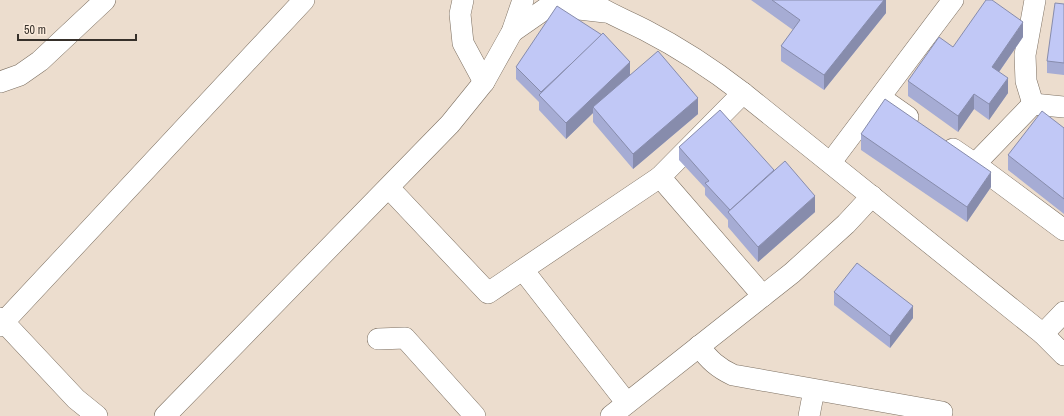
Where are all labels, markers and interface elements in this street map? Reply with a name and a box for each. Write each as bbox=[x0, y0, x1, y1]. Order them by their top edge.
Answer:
scale bar bbox=[18, 16, 136, 42]
text: 50 m bbox=[24, 22, 46, 38]

